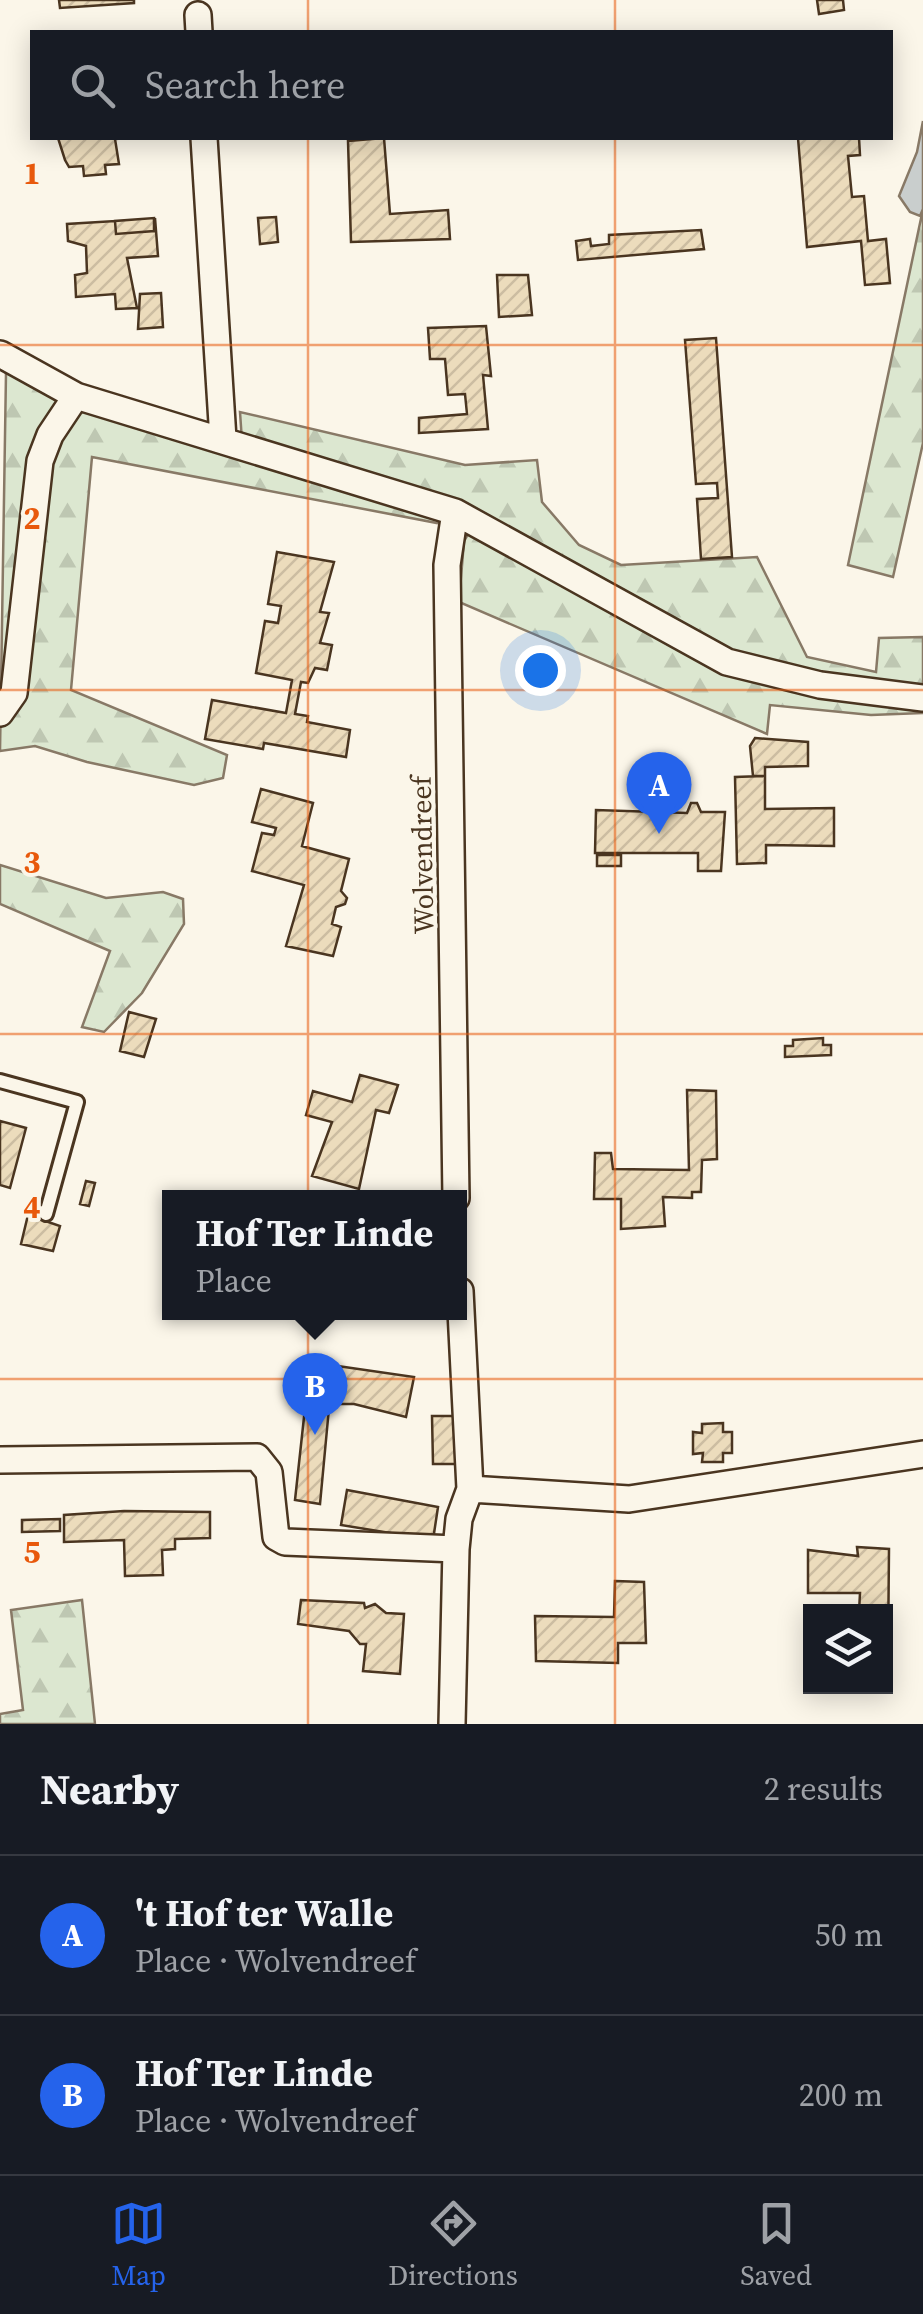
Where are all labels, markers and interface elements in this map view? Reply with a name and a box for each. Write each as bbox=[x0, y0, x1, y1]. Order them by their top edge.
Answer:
search box bbox=[30, 30, 893, 140]
icon: search bbox=[65, 58, 120, 113]
text: Search here bbox=[145, 59, 345, 111]
text: 1 bbox=[23, 151, 41, 195]
text: 2 bbox=[23, 496, 41, 540]
your location bbox=[515, 645, 566, 696]
pin: A bbox=[626, 752, 692, 834]
street label: Wolvendreef bbox=[402, 773, 442, 935]
text: 3 bbox=[23, 840, 41, 884]
text: 4 bbox=[23, 1185, 41, 1229]
popup bbox=[162, 1190, 467, 1320]
text: Hof Ter Linde bbox=[196, 1207, 433, 1259]
text: Place bbox=[196, 1259, 272, 1303]
pin: B bbox=[282, 1352, 348, 1435]
text: 5 bbox=[23, 1530, 41, 1574]
map controls bbox=[803, 1604, 893, 1694]
button: layers bbox=[803, 1604, 893, 1694]
text: Nearby bbox=[40, 1760, 179, 1818]
text: 2 results bbox=[764, 1767, 883, 1811]
text: 't Hof ter Walle bbox=[135, 1887, 393, 1939]
text: A bbox=[62, 1913, 83, 1957]
text: 50 m bbox=[815, 1913, 883, 1957]
text: Place · Wolvendreef bbox=[135, 1939, 416, 1983]
text: Hof Ter Linde bbox=[135, 2047, 373, 2099]
text: B bbox=[62, 2073, 83, 2117]
text: 200 m bbox=[799, 2073, 883, 2117]
text: Place · Wolvendreef bbox=[135, 2099, 416, 2143]
tab: Map bbox=[111, 2196, 166, 2294]
tab: Directions bbox=[388, 2196, 518, 2294]
tab: Saved bbox=[740, 2196, 812, 2294]

